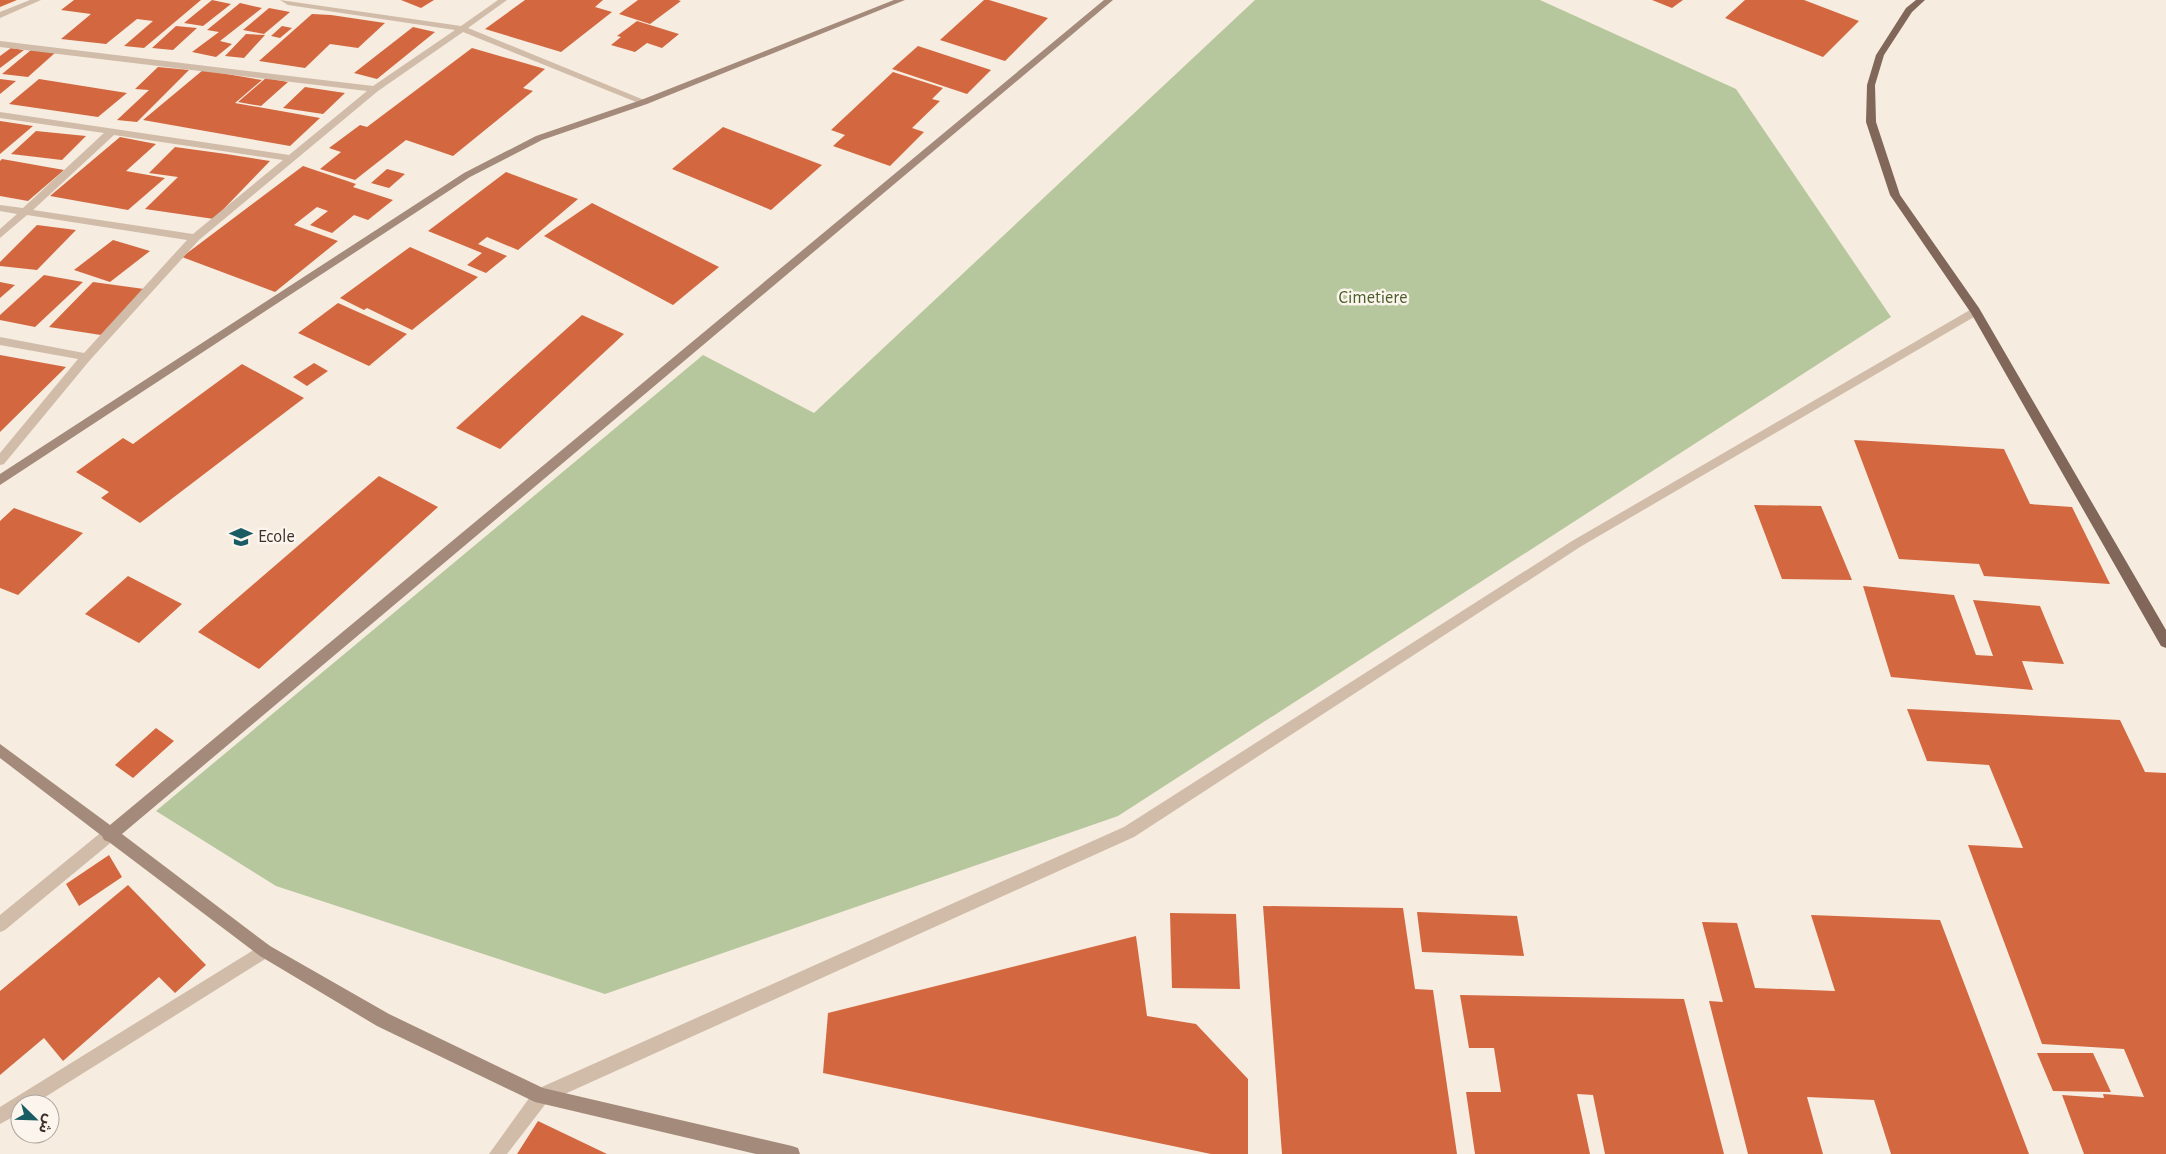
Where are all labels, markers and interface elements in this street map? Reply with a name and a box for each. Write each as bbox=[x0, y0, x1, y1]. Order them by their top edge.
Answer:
park label: Cimetiere bbox=[1339, 289, 1407, 307]
school or university icon: Ecole bbox=[228, 524, 254, 550]
place label: Ecole bbox=[258, 528, 295, 546]
north arrow bbox=[10, 1094, 60, 1144]
text: ش bbox=[36, 1112, 56, 1135]

